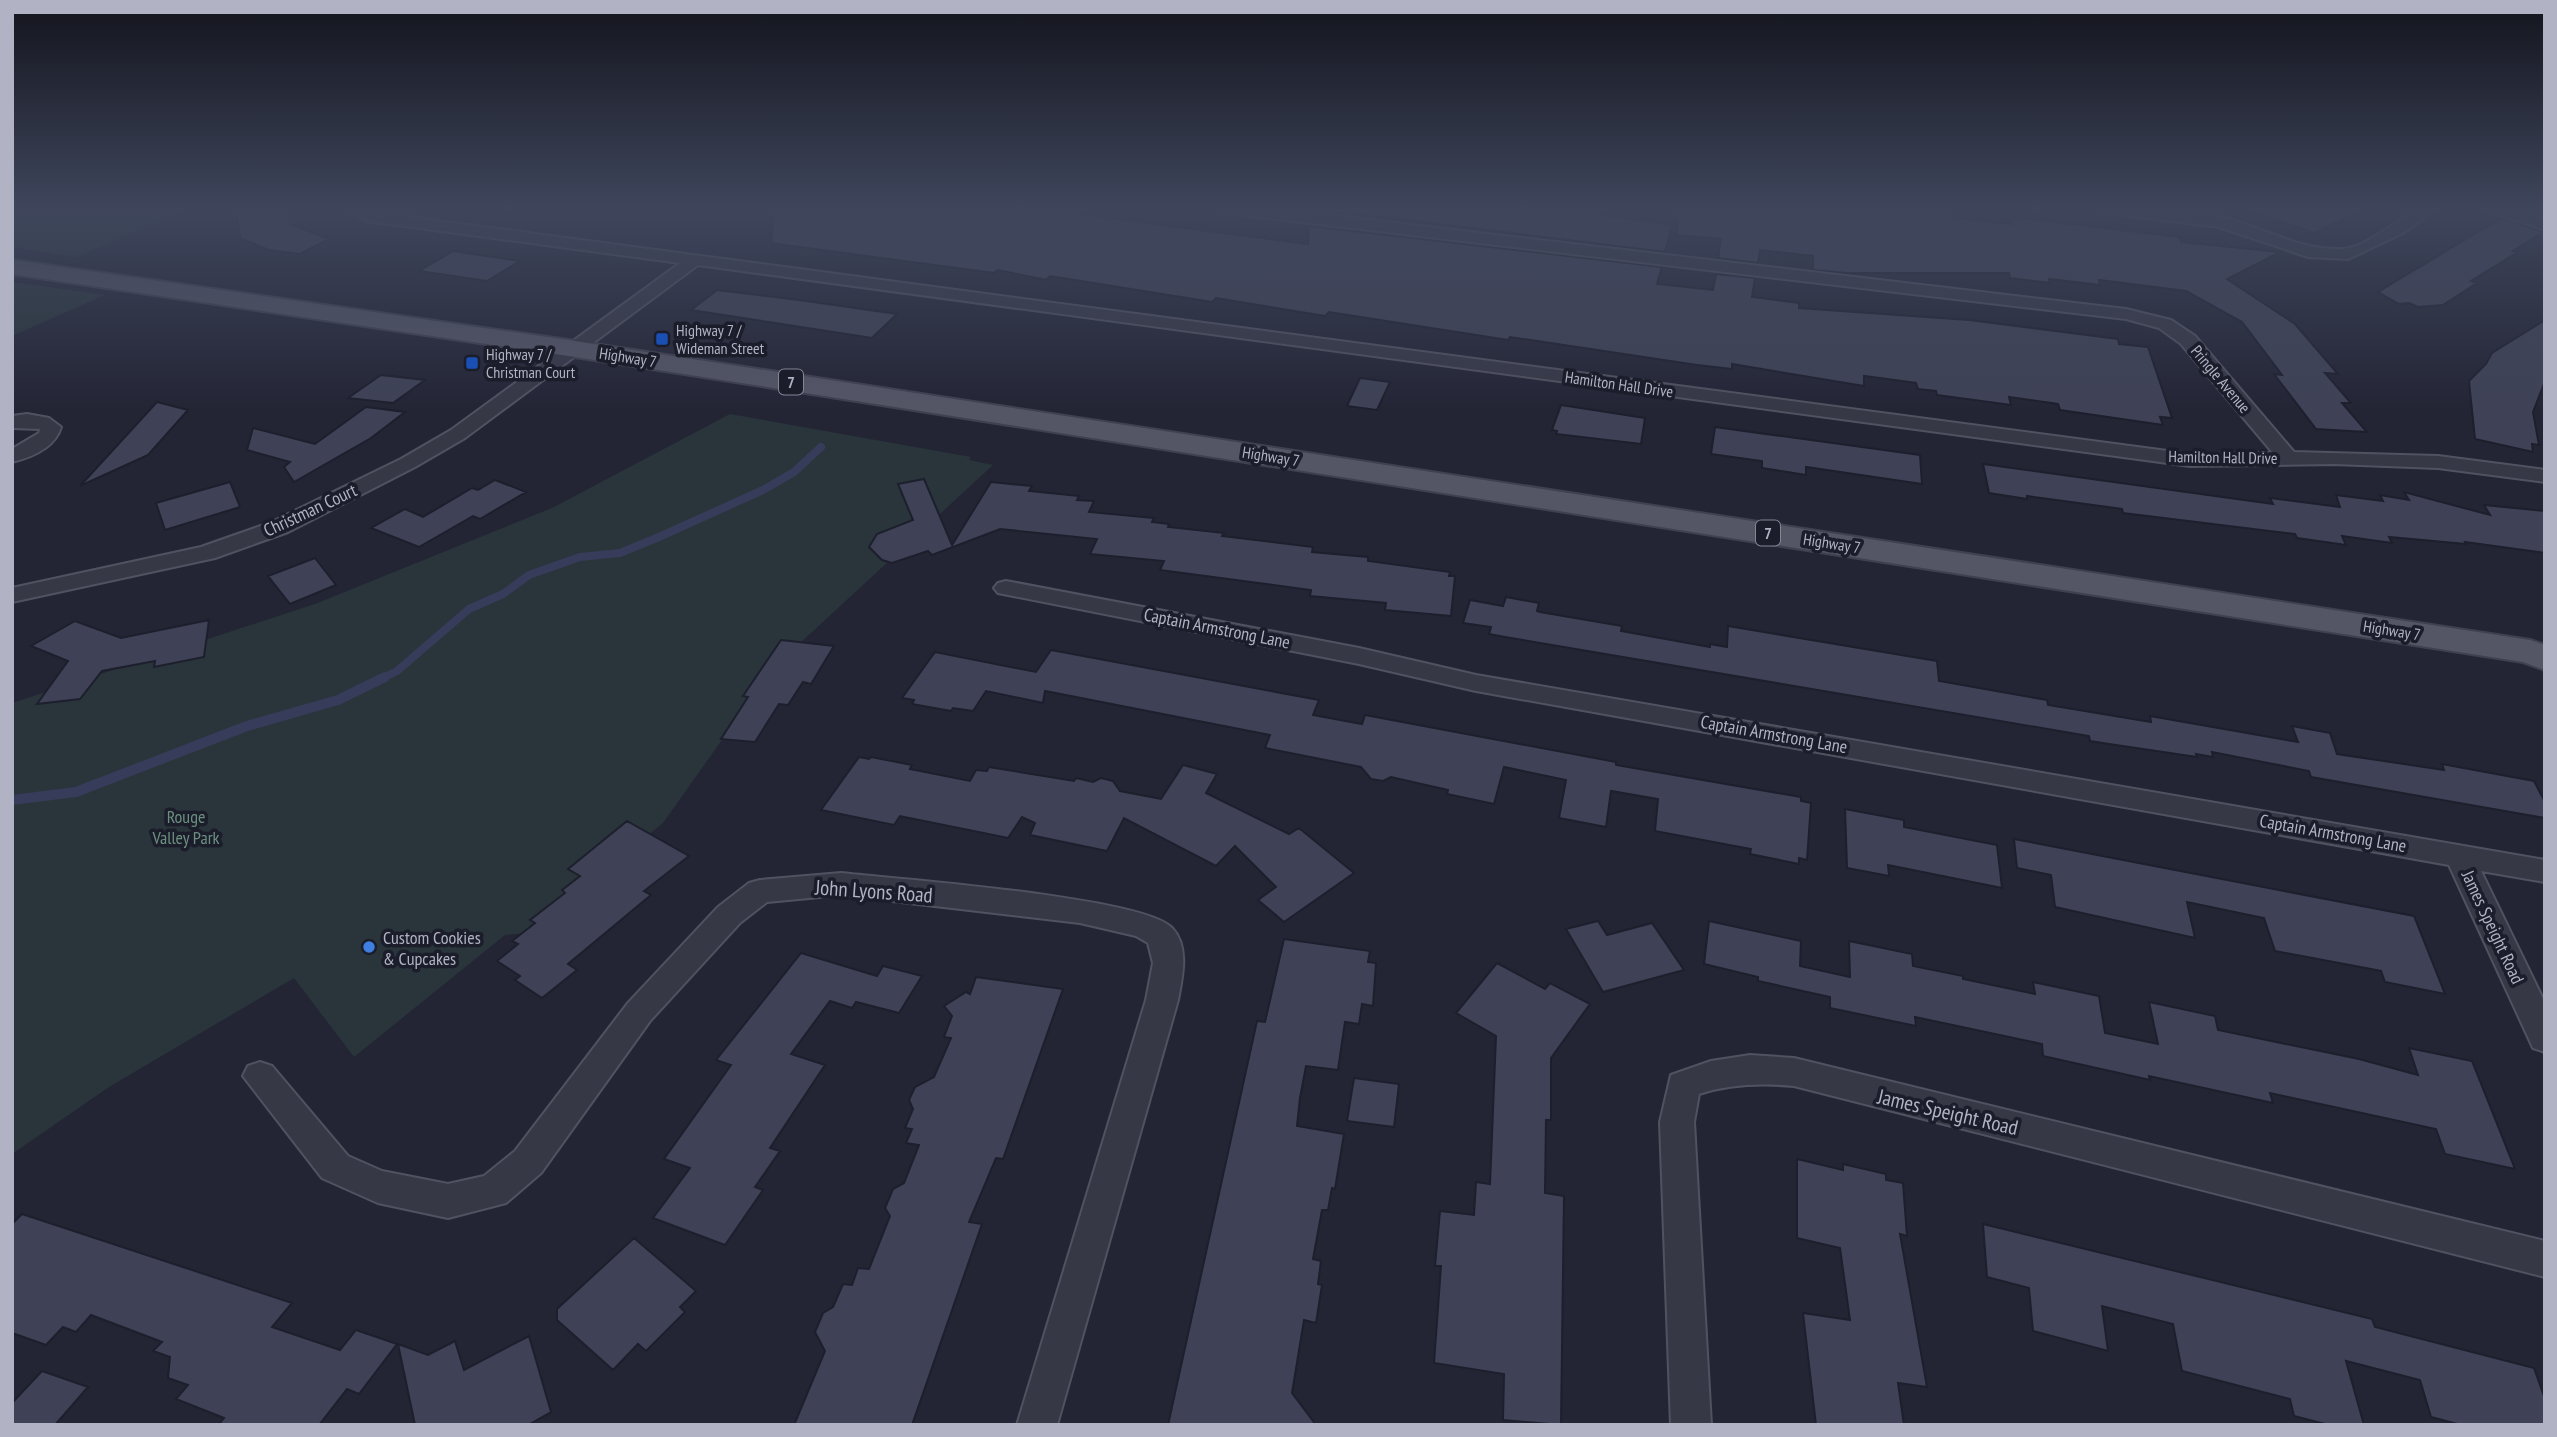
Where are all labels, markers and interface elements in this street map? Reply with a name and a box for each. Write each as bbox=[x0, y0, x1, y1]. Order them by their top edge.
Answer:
place label: Highway 7 / Wideman Street bbox=[676, 320, 765, 358]
marker: Highway 7 / Wideman Street bbox=[654, 331, 670, 347]
street label: Pringle Avenue bbox=[2187, 341, 2255, 417]
street label: Highway 7 bbox=[598, 343, 658, 371]
place label: Highway 7 / Christman Court bbox=[486, 344, 576, 382]
marker: Highway 7 / Christman Court bbox=[464, 355, 480, 371]
street label: Hamilton Hall Drive bbox=[1564, 367, 1674, 401]
road number: 7 bbox=[779, 370, 803, 394]
street label: Highway 7 bbox=[1241, 442, 1301, 470]
street label: Hamilton Hall Drive bbox=[2168, 446, 2278, 468]
street label: Christman Court bbox=[260, 478, 360, 542]
road number: 7 bbox=[1756, 520, 1780, 546]
street label: Highway 7 bbox=[1802, 529, 1862, 557]
street label: Captain Armstrong Lane bbox=[1142, 603, 1292, 653]
street label: Highway 7 bbox=[2362, 616, 2422, 644]
street label: Captain Armstrong Lane bbox=[1699, 710, 1849, 758]
park label: Rouge Valley Park bbox=[151, 805, 220, 849]
street label: Captain Armstrong Lane bbox=[2258, 809, 2408, 857]
street label: James Speight Road bbox=[2456, 866, 2529, 987]
street label: John Lyons Road bbox=[813, 873, 934, 909]
place label: Custom Cookies & Cupcakes bbox=[383, 926, 481, 970]
marker: Custom Cookies & Cupcakes bbox=[361, 939, 377, 955]
street label: James Speight Road bbox=[1874, 1083, 2021, 1141]

